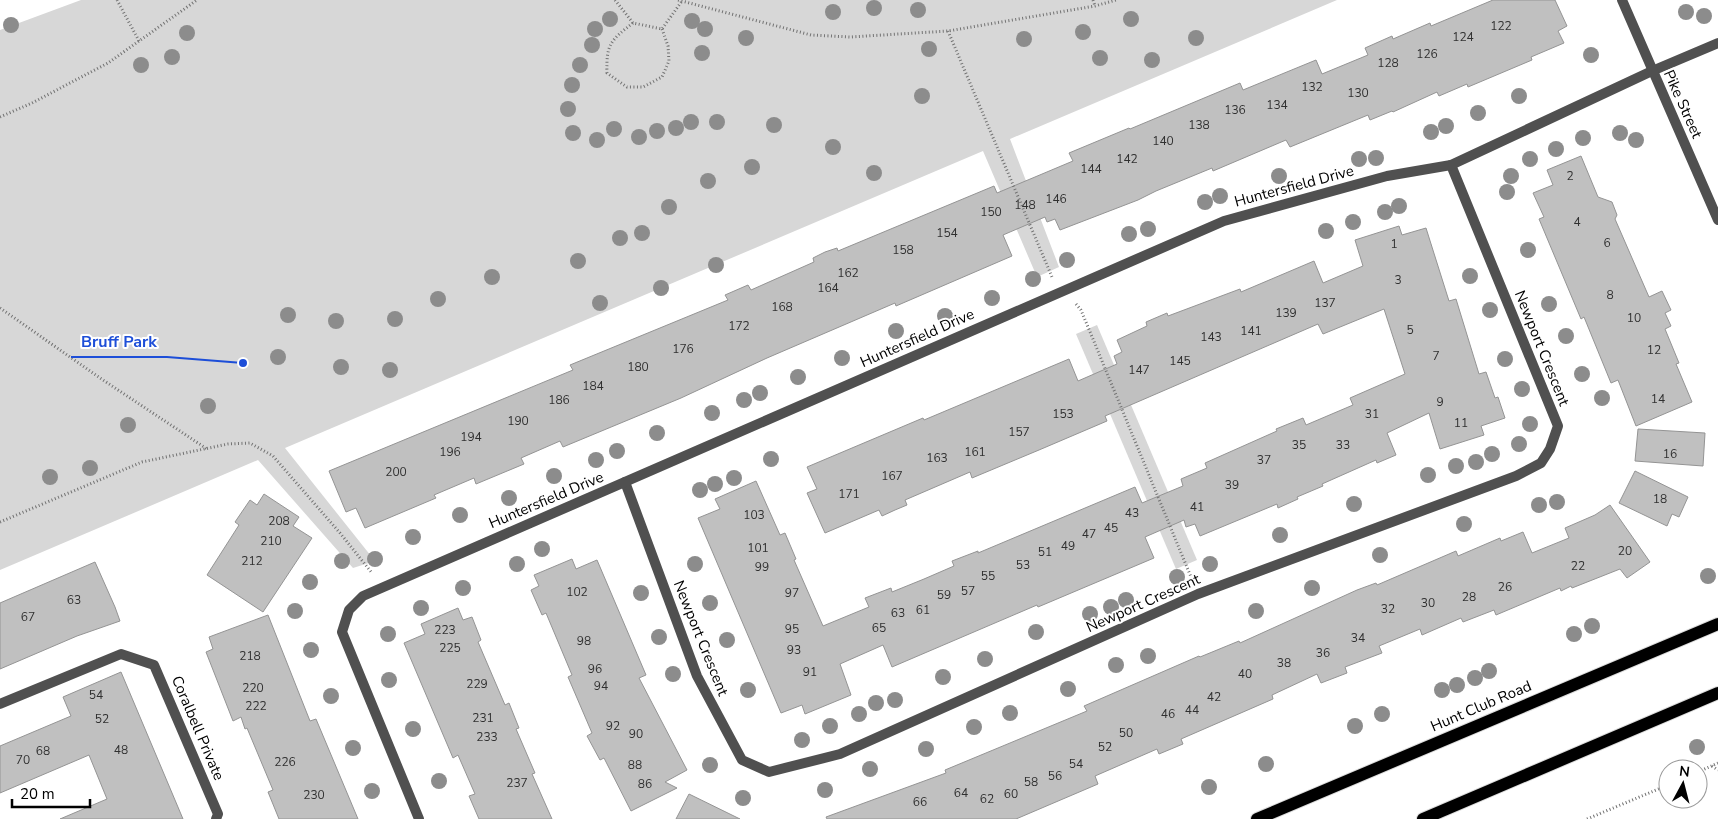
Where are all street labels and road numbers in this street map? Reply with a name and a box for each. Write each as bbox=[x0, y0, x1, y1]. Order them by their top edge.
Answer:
street label: Pike Street bbox=[1659, 67, 1707, 142]
street label: Huntersfield Drive bbox=[1232, 160, 1356, 212]
street label: Newport Crescent bbox=[1510, 287, 1575, 409]
street label: Huntersfield Drive bbox=[857, 304, 977, 372]
street label: Huntersfield Drive bbox=[486, 467, 606, 533]
street label: Newport Crescent bbox=[1083, 569, 1204, 637]
street label: Newport Crescent bbox=[669, 577, 734, 699]
street label: Coralbell Private bbox=[167, 673, 229, 783]
street label: Hunt Club Road bbox=[1427, 676, 1535, 736]

